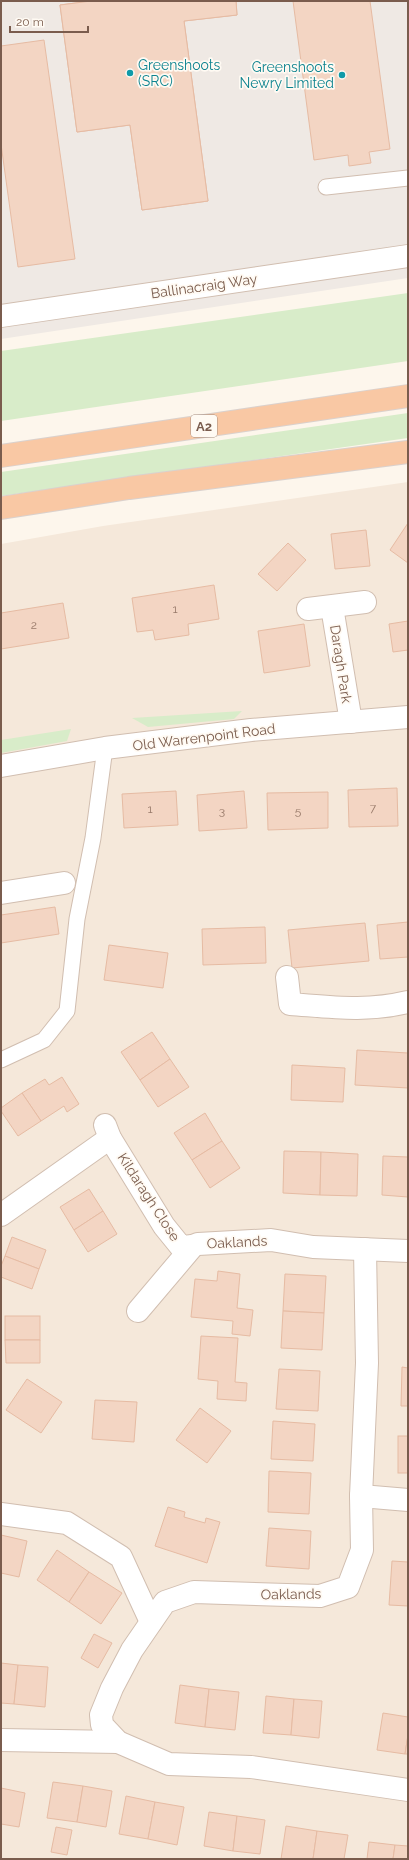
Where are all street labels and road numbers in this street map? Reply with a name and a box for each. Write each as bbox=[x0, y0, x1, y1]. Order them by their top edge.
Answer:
street label: Ballinacraig Way bbox=[150, 271, 259, 301]
road number: A2 bbox=[191, 415, 217, 437]
street label: Daragh Park bbox=[327, 624, 355, 705]
street label: Old Warrenpoint Road bbox=[132, 720, 276, 754]
street label: Kildaragh Close bbox=[115, 1150, 183, 1244]
street label: Oaklands bbox=[206, 1232, 268, 1252]
street label: Oaklands bbox=[261, 1585, 322, 1603]

